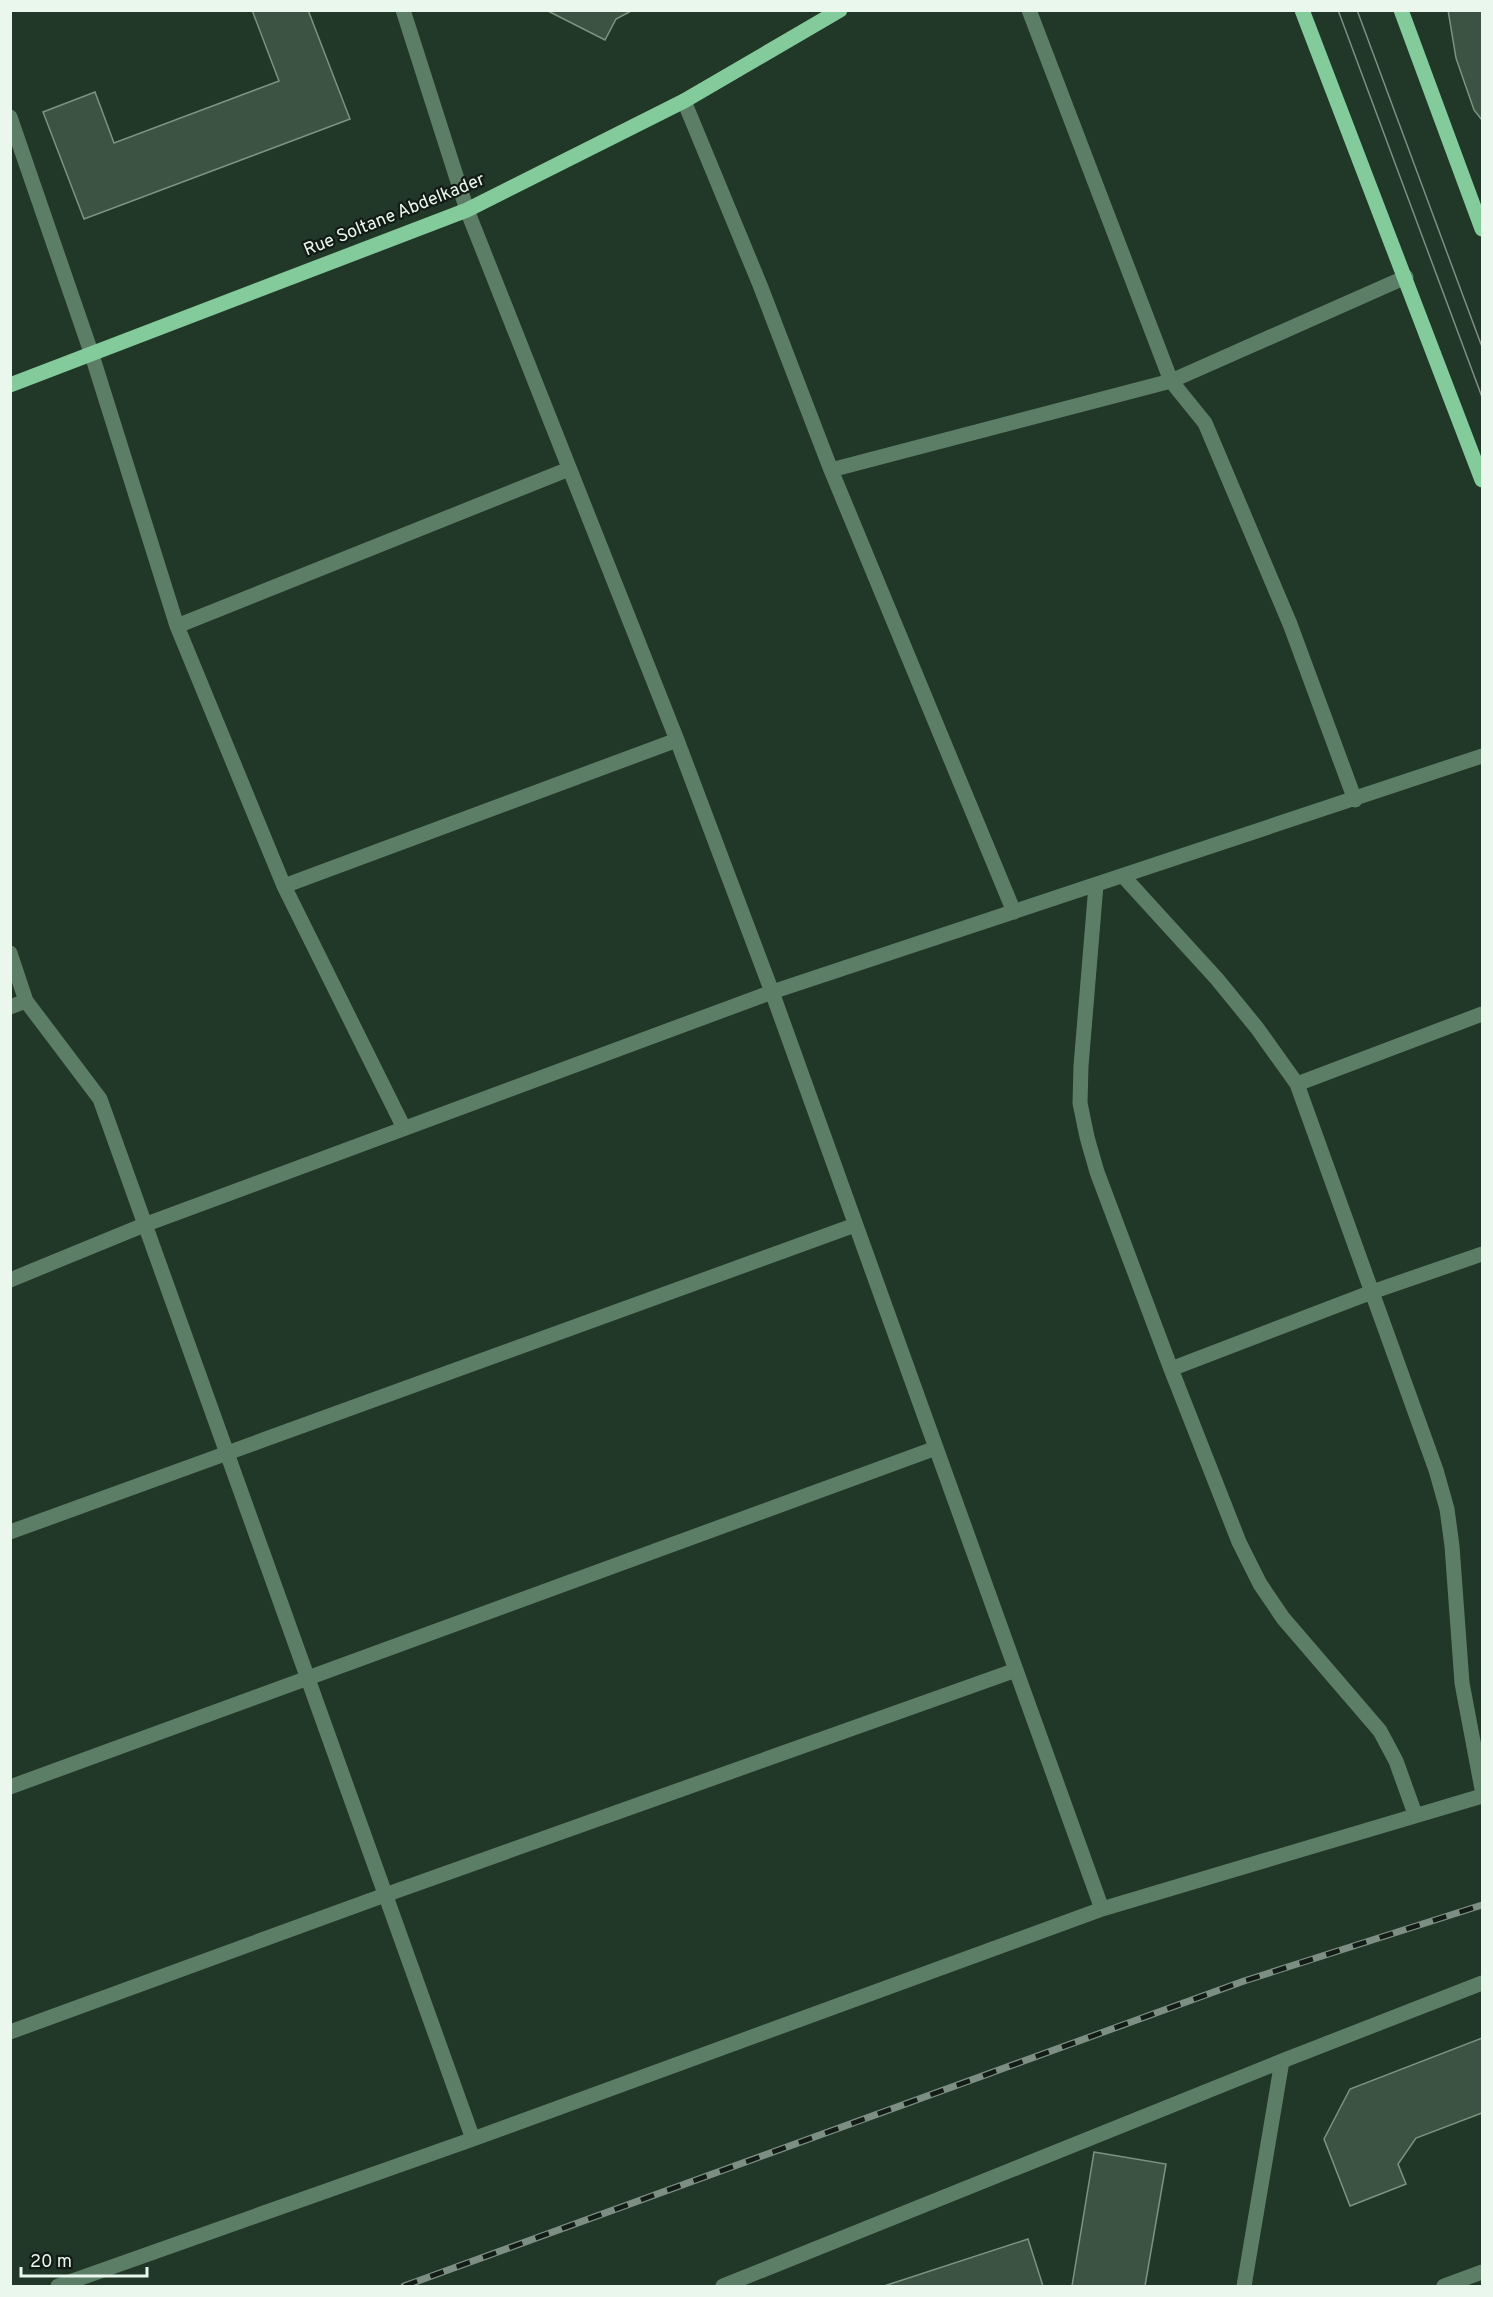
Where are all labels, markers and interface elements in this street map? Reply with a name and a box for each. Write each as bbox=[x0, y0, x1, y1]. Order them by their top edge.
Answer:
street label: Rue Soltane Abdelkader bbox=[300, 168, 489, 262]
scale bar bbox=[21, 2240, 147, 2278]
text: 20 m bbox=[30, 2251, 72, 2274]

